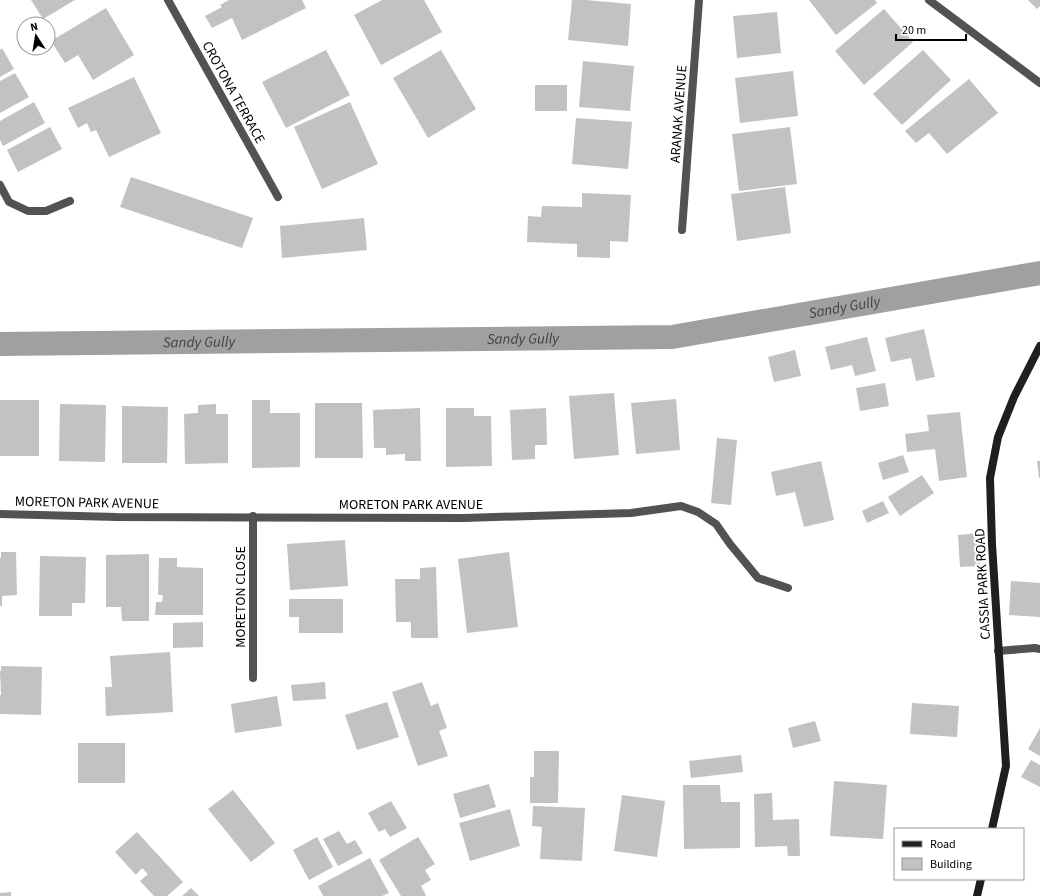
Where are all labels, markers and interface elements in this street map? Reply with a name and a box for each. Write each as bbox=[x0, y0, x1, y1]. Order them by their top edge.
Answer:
north arrow bbox=[16, 16, 56, 56]
scale bar bbox=[896, 16, 966, 42]
text: N bbox=[29, 19, 39, 35]
text: 20 m bbox=[902, 22, 926, 39]
street label: CROTONA TERRACE bbox=[197, 38, 270, 147]
street label: ARANAK AVENUE bbox=[666, 64, 692, 164]
water label: Sandy Gully bbox=[807, 291, 883, 324]
water label: Sandy Gully bbox=[487, 328, 560, 350]
water label: Sandy Gully bbox=[163, 332, 236, 353]
street label: MORETON PARK AVENUE bbox=[15, 492, 159, 514]
street label: MORETON PARK AVENUE bbox=[339, 495, 483, 515]
street label: CASSIA PARK ROAD bbox=[970, 528, 996, 640]
street label: MORETON CLOSE bbox=[231, 546, 251, 648]
legend bbox=[894, 828, 1024, 880]
text: Road bbox=[930, 836, 956, 853]
text: Building bbox=[930, 856, 972, 873]

